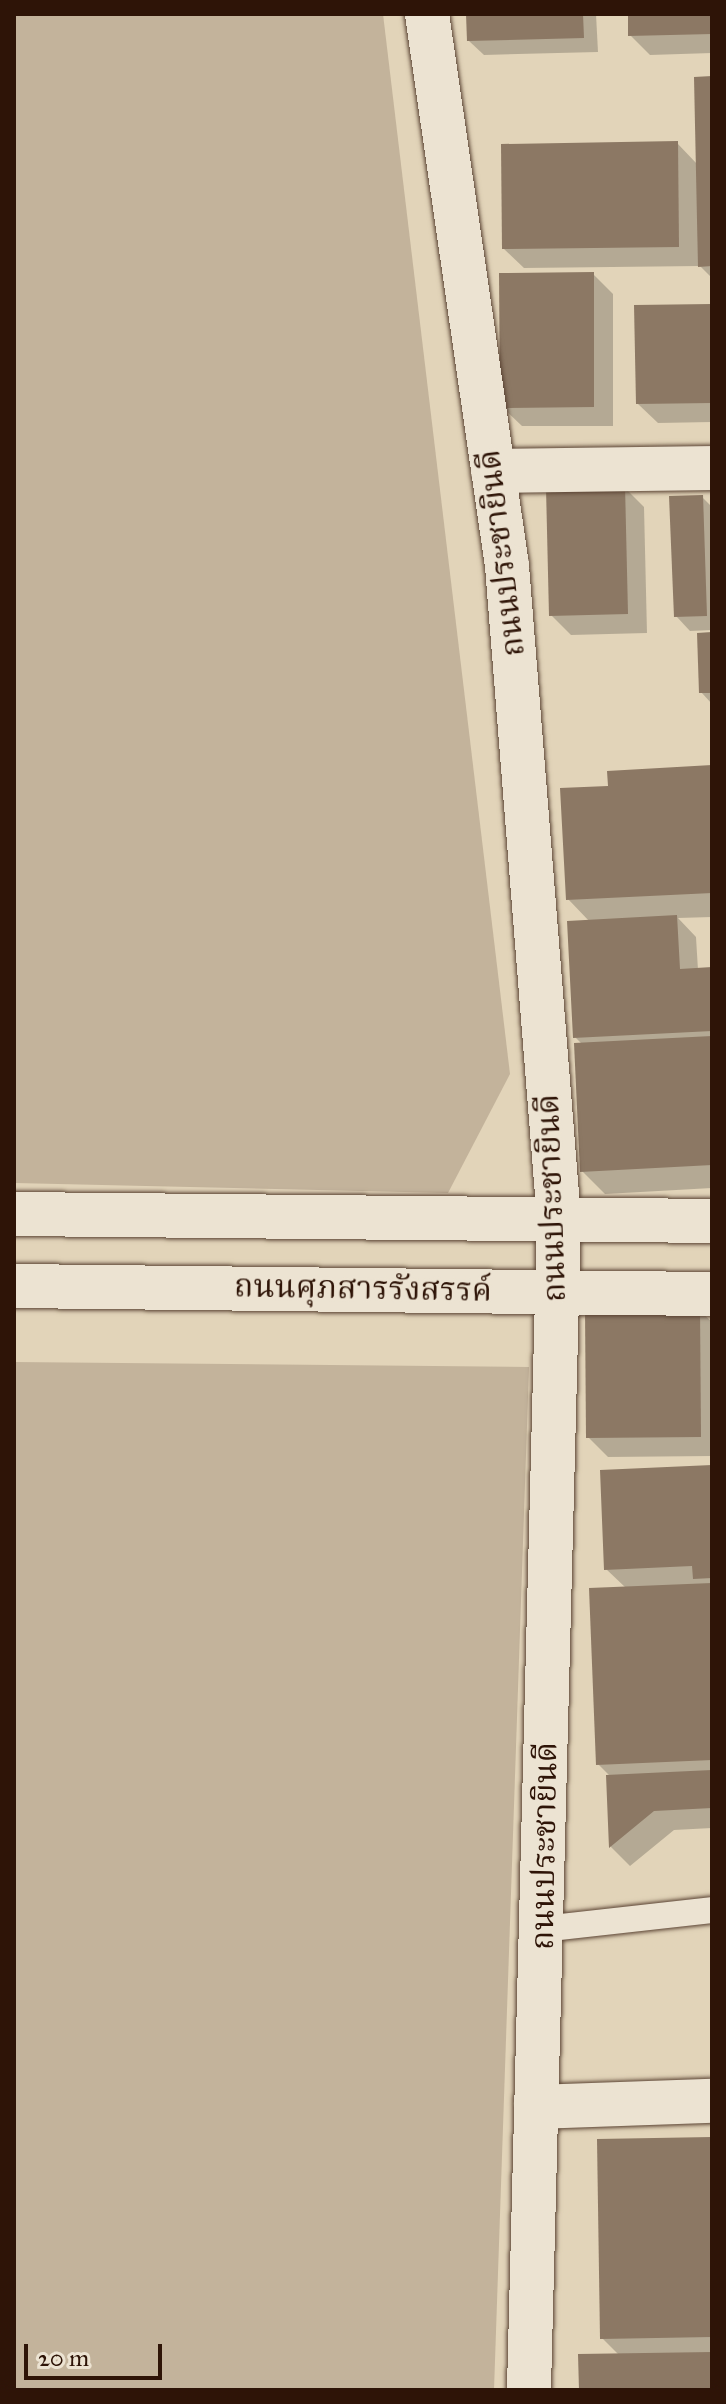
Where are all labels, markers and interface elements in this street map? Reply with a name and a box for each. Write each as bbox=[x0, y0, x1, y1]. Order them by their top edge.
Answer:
street label: ถนนประชายินดี bbox=[470, 447, 534, 659]
street label: ถนนประชายินดี bbox=[529, 1093, 575, 1303]
street label: ถนนศุภสารรังสรรค์ bbox=[234, 1268, 492, 1310]
street label: ถนนประชายินดี bbox=[524, 1742, 566, 1950]
scale bar bbox=[28, 2328, 166, 2378]
text: 20 m bbox=[38, 2343, 89, 2373]

